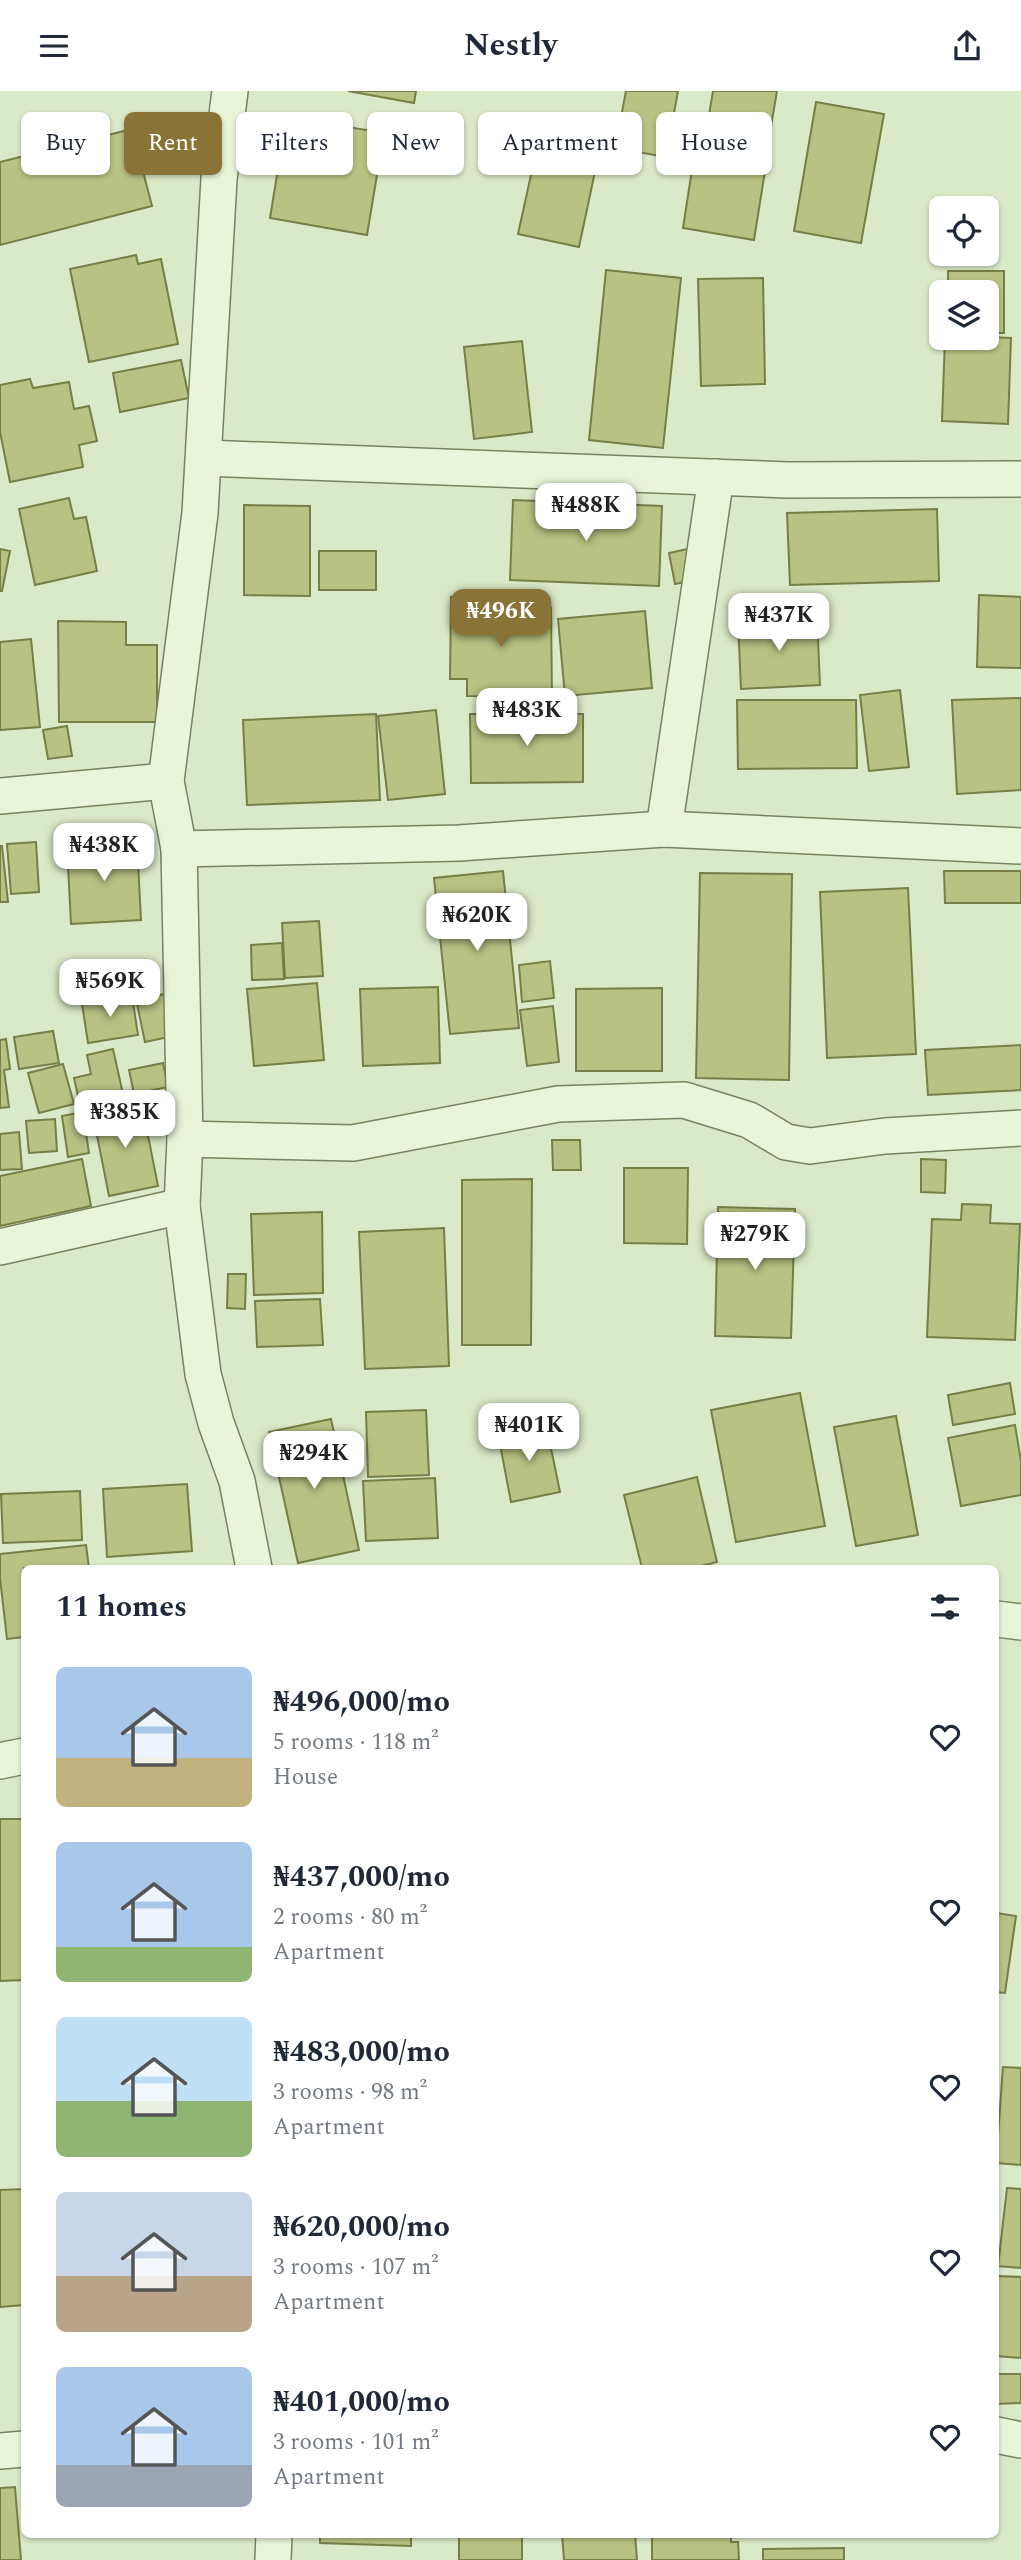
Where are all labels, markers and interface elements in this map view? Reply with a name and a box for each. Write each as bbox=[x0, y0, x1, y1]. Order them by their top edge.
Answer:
text: Nestly bbox=[464, 21, 557, 70]
icon: menu bbox=[35, 27, 73, 65]
icon: share bbox=[948, 27, 986, 65]
chip: Buy bbox=[21, 112, 110, 175]
chip: Rent bbox=[124, 112, 222, 175]
chip: Filters bbox=[236, 112, 353, 175]
chip: New bbox=[367, 112, 464, 175]
chip: Apartment bbox=[478, 112, 642, 175]
chip: House bbox=[656, 112, 772, 175]
map controls bbox=[929, 196, 999, 350]
button: locate bbox=[929, 196, 999, 266]
button: layers bbox=[929, 280, 999, 350]
pin: ₦488K bbox=[537, 483, 635, 543]
text: ₦488K bbox=[551, 488, 621, 523]
pin: ₦496K bbox=[452, 589, 550, 649]
text: ₦496K bbox=[466, 594, 536, 629]
pin: ₦437K bbox=[730, 594, 828, 653]
text: ₦437K bbox=[744, 598, 814, 633]
pin: ₦483K bbox=[478, 689, 576, 748]
text: ₦483K bbox=[492, 693, 562, 728]
pin: ₦438K bbox=[55, 823, 153, 883]
text: ₦438K bbox=[69, 828, 139, 863]
pin: ₦620K bbox=[428, 893, 526, 953]
text: ₦620K bbox=[442, 898, 512, 933]
pin: ₦569K bbox=[61, 960, 159, 1019]
text: ₦569K bbox=[75, 964, 145, 999]
pin: ₦385K bbox=[76, 1091, 174, 1150]
text: ₦385K bbox=[90, 1095, 160, 1130]
pin: ₦279K bbox=[706, 1213, 804, 1272]
text: ₦279K bbox=[720, 1217, 790, 1252]
pin: ₦401K bbox=[480, 1403, 578, 1463]
text: ₦401K bbox=[494, 1408, 564, 1443]
pin: ₦294K bbox=[265, 1431, 363, 1491]
text: ₦294K bbox=[279, 1436, 349, 1471]
text: 11 homes bbox=[56, 1584, 187, 1630]
icon: filters bbox=[926, 1588, 964, 1626]
text: ₦496,000/mo bbox=[273, 1679, 450, 1725]
icon: home bbox=[112, 1695, 196, 1779]
icon: heart bbox=[926, 1718, 964, 1756]
text: 5 rooms · 118 m² bbox=[273, 1725, 439, 1760]
text: House bbox=[273, 1760, 338, 1795]
text: ₦437,000/mo bbox=[273, 1854, 450, 1900]
icon: home bbox=[112, 1870, 196, 1954]
icon: heart bbox=[926, 1893, 964, 1931]
text: 2 rooms · 80 m² bbox=[273, 1900, 427, 1935]
text: Apartment bbox=[273, 1935, 385, 1970]
text: ₦483,000/mo bbox=[273, 2029, 450, 2075]
icon: home bbox=[112, 2045, 196, 2129]
icon: heart bbox=[926, 2068, 964, 2106]
text: 3 rooms · 98 m² bbox=[273, 2075, 427, 2110]
text: Apartment bbox=[273, 2110, 385, 2145]
text: ₦620,000/mo bbox=[273, 2204, 450, 2250]
icon: home bbox=[112, 2220, 196, 2304]
icon: heart bbox=[926, 2243, 964, 2281]
text: 3 rooms · 107 m² bbox=[273, 2250, 439, 2285]
text: Apartment bbox=[273, 2285, 385, 2320]
text: ₦401,000/mo bbox=[273, 2379, 450, 2425]
icon: home bbox=[112, 2395, 196, 2479]
icon: heart bbox=[926, 2418, 964, 2456]
text: 3 rooms · 101 m² bbox=[273, 2425, 439, 2460]
text: Apartment bbox=[273, 2460, 385, 2495]

